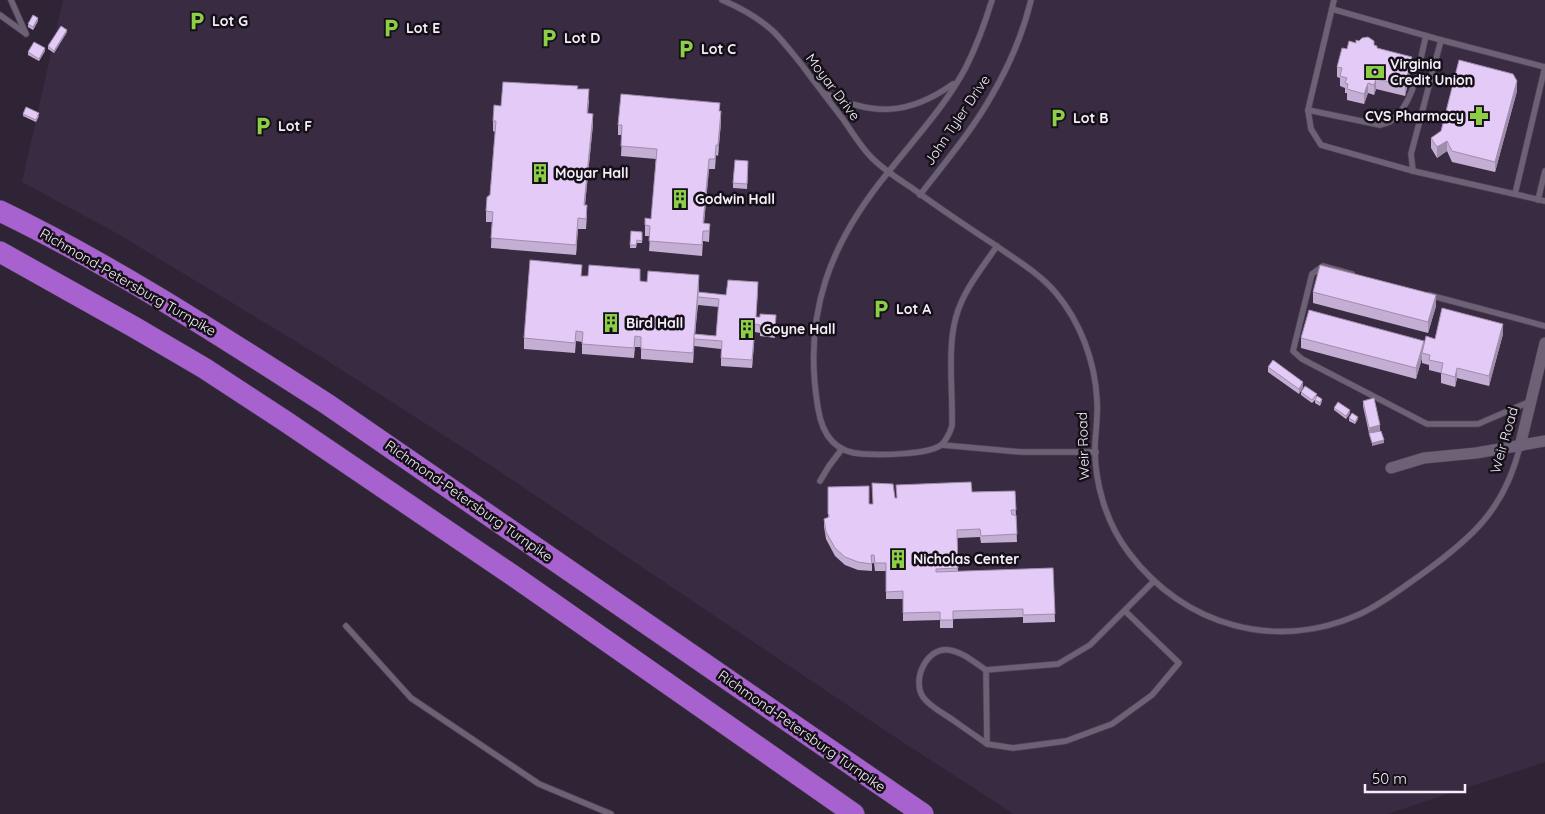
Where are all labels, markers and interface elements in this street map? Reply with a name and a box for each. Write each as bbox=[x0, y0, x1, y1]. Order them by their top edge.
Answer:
parking icon: Lot G bbox=[186, 10, 208, 32]
place label: Lot G bbox=[212, 12, 248, 30]
parking icon: Lot E bbox=[380, 17, 402, 39]
place label: Lot E bbox=[406, 19, 440, 37]
parking icon: Lot D bbox=[538, 27, 560, 49]
place label: Lot D bbox=[564, 29, 600, 47]
parking icon: Lot C bbox=[675, 38, 697, 60]
place label: Lot C bbox=[701, 40, 736, 58]
street label: Moyar Drive bbox=[802, 50, 864, 124]
place label: Virginia Credit Union bbox=[1390, 55, 1473, 89]
bank icon: Virginia Credit Union bbox=[1364, 61, 1386, 83]
street label: John Tyler Drive bbox=[920, 71, 994, 169]
pharmacy icon: CVS Pharmacy bbox=[1468, 105, 1490, 127]
parking icon: Lot B bbox=[1047, 107, 1069, 129]
place label: CVS Pharmacy bbox=[1365, 107, 1464, 125]
place label: Lot B bbox=[1073, 109, 1108, 127]
parking icon: Lot F bbox=[252, 115, 274, 137]
place label: Lot F bbox=[278, 117, 312, 135]
building icon: Moyar Hall bbox=[529, 162, 551, 184]
place label: Moyar Hall bbox=[555, 164, 629, 182]
building icon: Godwin Hall bbox=[669, 188, 691, 210]
place label: Godwin Hall bbox=[695, 190, 775, 208]
street label: Richmond-Petersburg Turnpike bbox=[37, 224, 219, 340]
parking icon: Lot A bbox=[870, 298, 892, 320]
place label: Lot A bbox=[896, 300, 931, 318]
building icon: Bird Hall bbox=[600, 312, 622, 334]
place label: Bird Hall bbox=[626, 314, 683, 332]
building icon: Goyne Hall bbox=[736, 318, 758, 340]
place label: Goyne Hall bbox=[762, 320, 836, 338]
street label: Weir Road bbox=[1486, 405, 1522, 475]
street label: Weir Road bbox=[1073, 412, 1093, 480]
street label: Richmond-Petersburg Turnpike bbox=[382, 436, 556, 566]
building icon: Nicholas Center bbox=[887, 548, 909, 570]
place label: Nicholas Center bbox=[913, 550, 1019, 568]
street label: Richmond-Petersburg Turnpike bbox=[715, 666, 889, 796]
scale bar bbox=[1365, 762, 1465, 794]
text: 50 m bbox=[1372, 769, 1407, 788]

